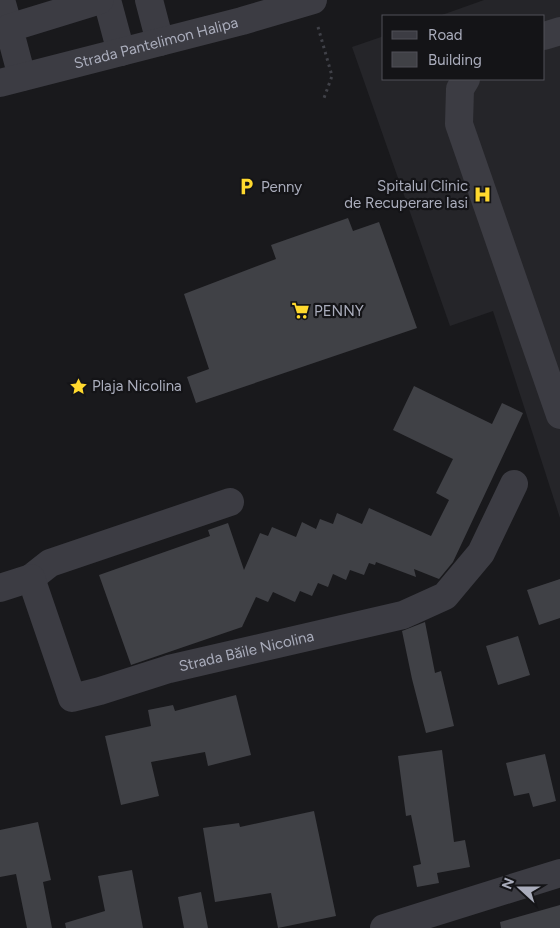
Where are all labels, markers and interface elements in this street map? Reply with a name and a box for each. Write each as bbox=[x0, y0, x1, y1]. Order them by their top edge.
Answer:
street label: Strada Pantelimon Halipa bbox=[72, 13, 240, 73]
legend bbox=[382, 15, 545, 80]
text: Road bbox=[428, 26, 463, 44]
text: Building bbox=[428, 51, 482, 69]
parking icon: Penny bbox=[237, 177, 257, 197]
place label: Spitalul Clinic de Recuperare Iasi bbox=[344, 177, 468, 212]
place label: Penny bbox=[261, 178, 302, 196]
hospital icon: Spitalul Clinic de Recuperare Iasi bbox=[472, 185, 492, 205]
supermarket icon: PENNY bbox=[290, 301, 310, 321]
place label: PENNY bbox=[314, 302, 364, 320]
place icon: Plaja Nicolina bbox=[68, 376, 88, 396]
place label: Plaja Nicolina bbox=[92, 377, 182, 395]
street label: Strada Băile Nicolina bbox=[177, 627, 316, 675]
north arrow bbox=[495, 863, 545, 913]
text: N bbox=[498, 875, 518, 892]

